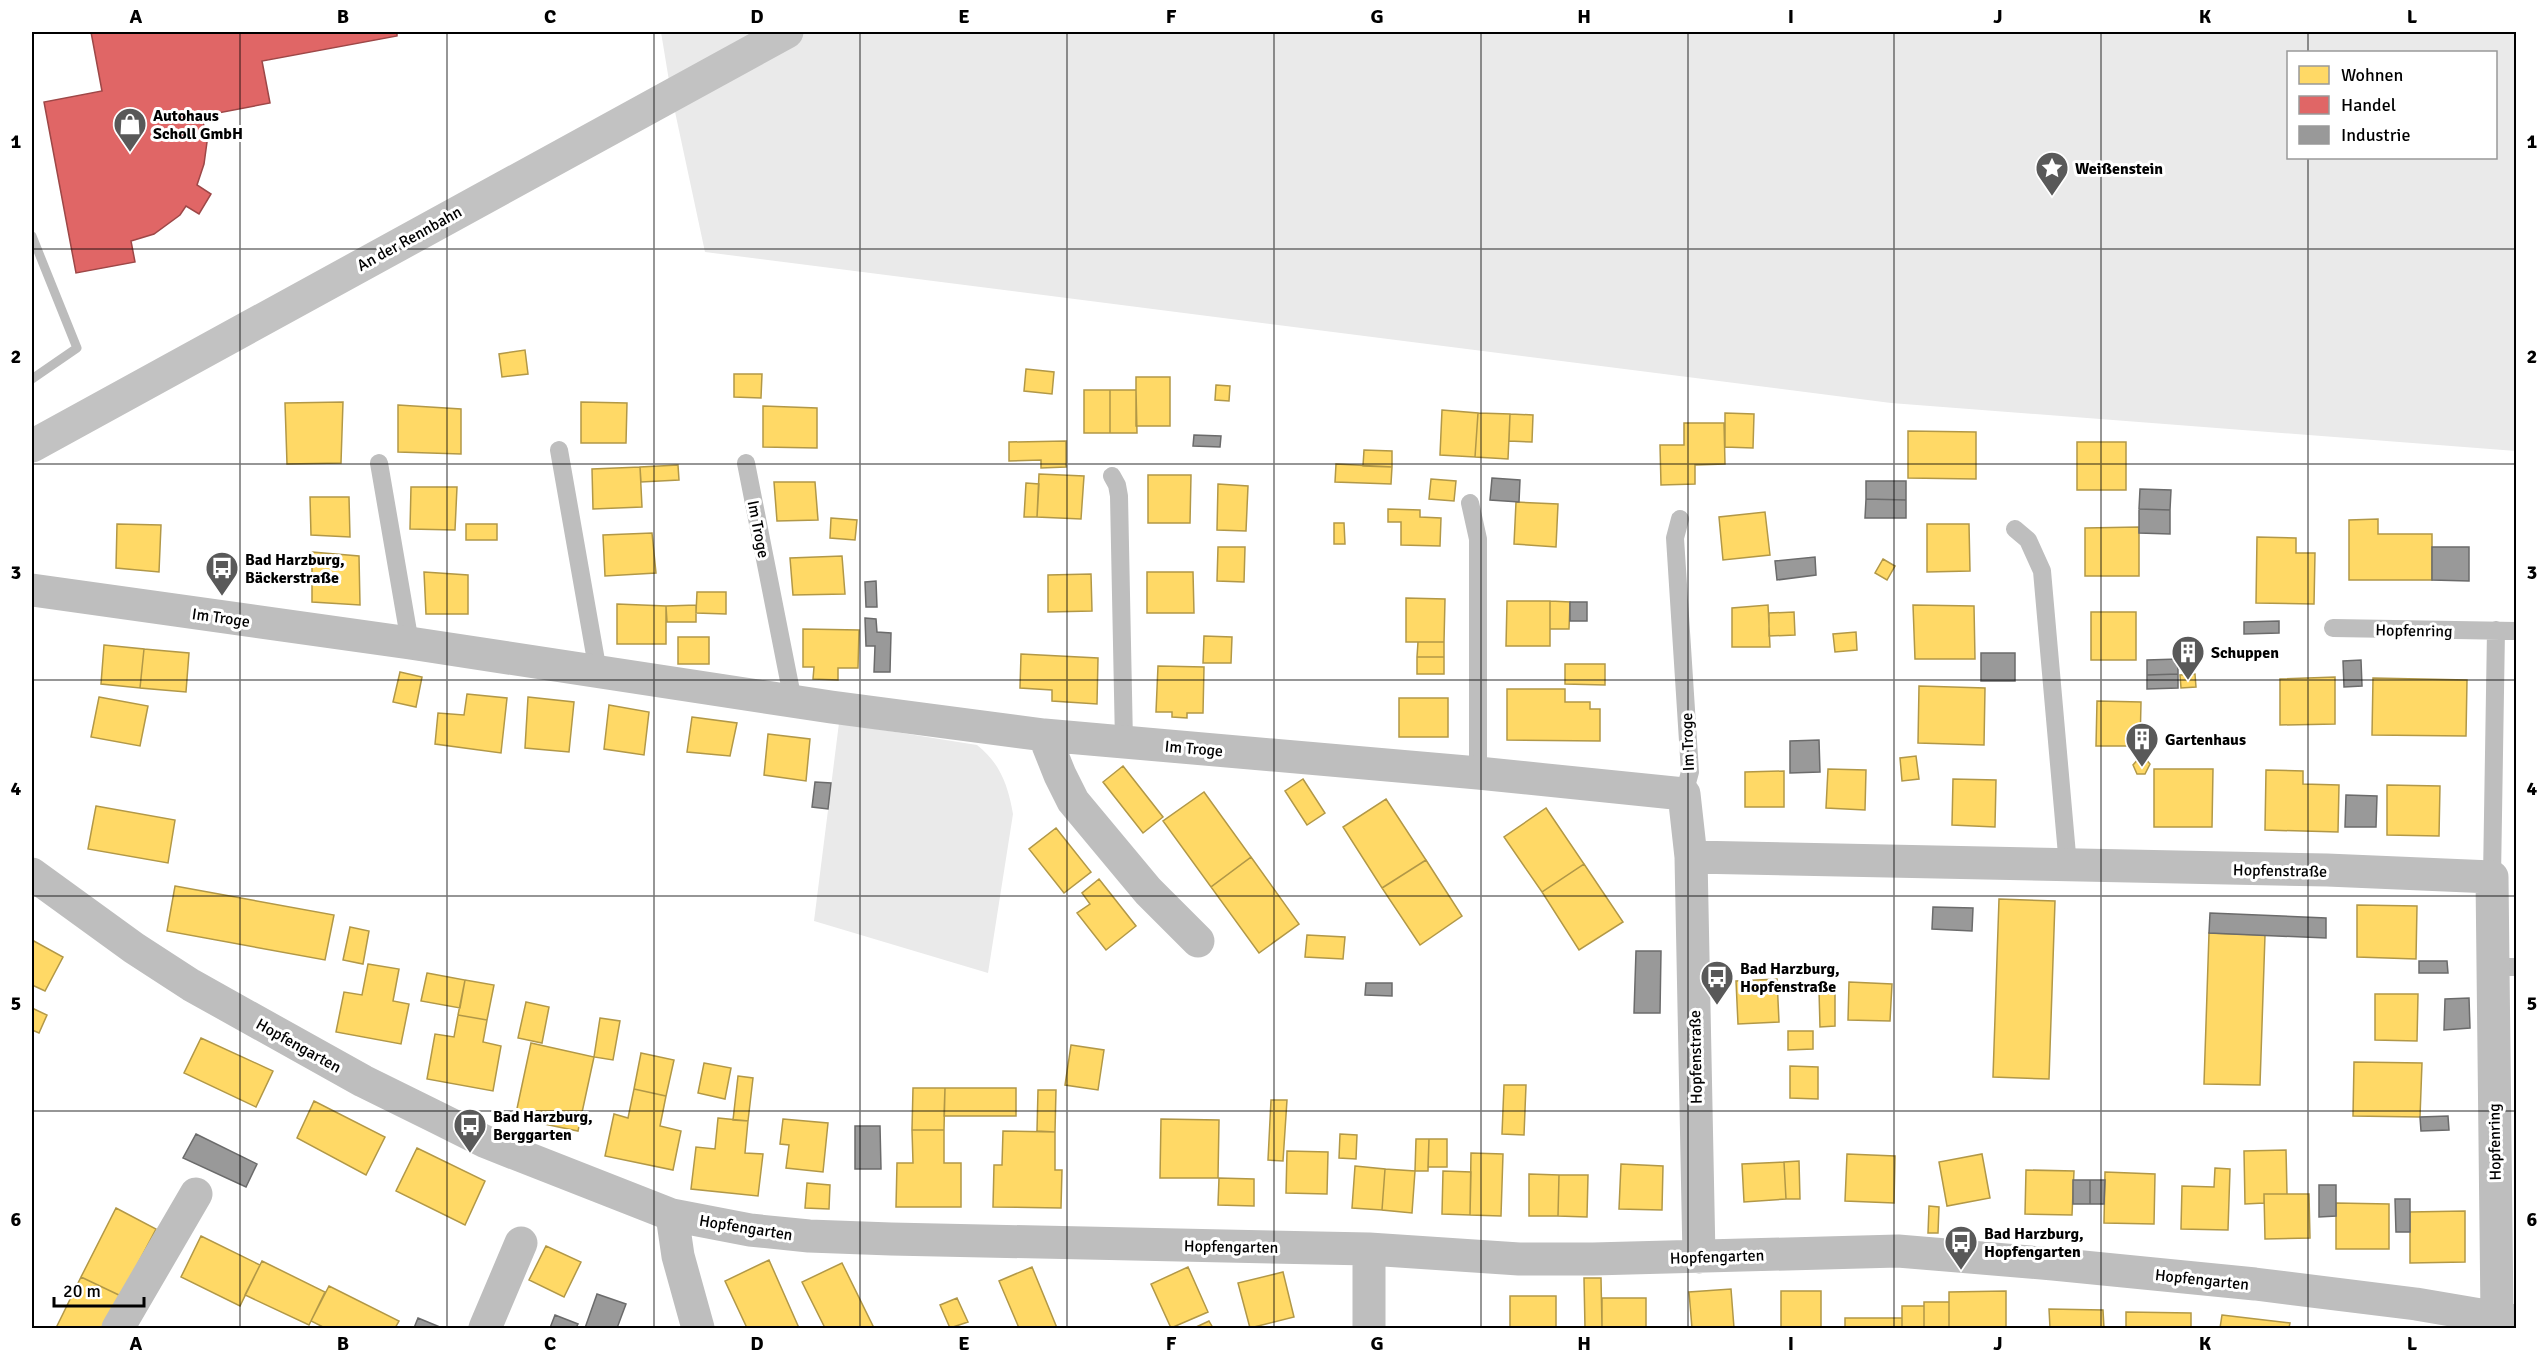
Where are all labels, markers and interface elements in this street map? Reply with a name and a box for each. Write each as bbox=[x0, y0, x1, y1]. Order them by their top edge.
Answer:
text: A bbox=[130, 4, 143, 29]
text: B bbox=[337, 4, 349, 29]
text: C bbox=[544, 4, 556, 29]
text: D bbox=[750, 4, 764, 29]
text: E bbox=[958, 4, 970, 29]
text: F bbox=[1166, 4, 1177, 29]
text: G bbox=[1370, 4, 1384, 29]
text: H bbox=[1577, 4, 1591, 29]
text: I bbox=[1788, 4, 1794, 29]
text: J bbox=[1993, 4, 2003, 29]
text: K bbox=[2199, 4, 2212, 29]
text: L bbox=[2407, 4, 2418, 29]
legend bbox=[2287, 51, 2497, 159]
text: Wohnen bbox=[2341, 64, 2403, 86]
text: Handel bbox=[2341, 94, 2396, 116]
shop icon: Autohaus Scholl GmbH bbox=[112, 106, 148, 153]
place label: Autohaus Scholl GmbH bbox=[153, 106, 243, 144]
text: Industrie bbox=[2341, 124, 2411, 146]
text: 1 bbox=[11, 129, 22, 154]
text: 1 bbox=[2527, 129, 2538, 154]
place icon: Weißenstein bbox=[2034, 150, 2070, 197]
place label: Weißenstein bbox=[2075, 159, 2163, 179]
street label: An der Rennbahn bbox=[354, 202, 465, 276]
text: 2 bbox=[11, 344, 21, 369]
text: 2 bbox=[2527, 344, 2537, 369]
street label: Im Troge bbox=[743, 499, 773, 560]
bus stop icon: Bad Harzburg, Bäckerstraße bbox=[204, 550, 240, 597]
place label: Bad Harzburg, Bäckerstraße bbox=[245, 550, 345, 588]
text: 3 bbox=[11, 560, 21, 585]
text: 3 bbox=[2527, 560, 2537, 585]
street label: Im Troge bbox=[191, 604, 251, 632]
street label: Hopfenring bbox=[2375, 620, 2453, 642]
building icon: Schuppen bbox=[2170, 634, 2206, 681]
place label: Schuppen bbox=[2211, 643, 2279, 663]
street label: Im Troge bbox=[1677, 712, 1699, 772]
building icon: Gartenhaus bbox=[2124, 721, 2160, 768]
place label: Gartenhaus bbox=[2165, 730, 2246, 750]
street label: Im Troge bbox=[1164, 736, 1224, 762]
text: 4 bbox=[11, 776, 22, 801]
text: 4 bbox=[2527, 776, 2538, 801]
street label: Hopfenstraße bbox=[2233, 860, 2327, 882]
bus stop icon: Bad Harzburg, Hopfenstraße bbox=[1699, 959, 1735, 1006]
place label: Bad Harzburg, Hopfenstraße bbox=[1740, 959, 1840, 997]
text: 5 bbox=[11, 991, 21, 1016]
text: 5 bbox=[2527, 991, 2537, 1016]
street label: Hopfenstraße bbox=[1685, 1010, 1707, 1104]
street label: Hopfengarten bbox=[252, 1014, 345, 1078]
street label: Hopfenring bbox=[2484, 1103, 2506, 1181]
bus stop icon: Bad Harzburg, Berggarten bbox=[452, 1107, 488, 1154]
place label: Bad Harzburg, Berggarten bbox=[493, 1107, 593, 1145]
text: 6 bbox=[11, 1207, 22, 1232]
text: 6 bbox=[2527, 1207, 2538, 1232]
street label: Hopfengarten bbox=[698, 1211, 794, 1245]
bus stop icon: Bad Harzburg, Hopfengarten bbox=[1943, 1224, 1979, 1271]
place label: Bad Harzburg, Hopfengarten bbox=[1984, 1224, 2084, 1262]
street label: Hopfengarten bbox=[1184, 1236, 1278, 1258]
street label: Hopfengarten bbox=[1669, 1245, 1765, 1269]
street label: Hopfengarten bbox=[2154, 1265, 2250, 1295]
scale bar bbox=[54, 1270, 144, 1308]
text: 20 m bbox=[63, 1280, 101, 1302]
text: A bbox=[130, 1331, 143, 1356]
text: B bbox=[337, 1331, 349, 1356]
text: C bbox=[544, 1331, 556, 1356]
text: D bbox=[750, 1331, 764, 1356]
text: E bbox=[958, 1331, 970, 1356]
text: F bbox=[1166, 1331, 1177, 1356]
text: G bbox=[1370, 1331, 1384, 1356]
text: H bbox=[1577, 1331, 1591, 1356]
text: I bbox=[1788, 1331, 1794, 1356]
text: J bbox=[1993, 1331, 2003, 1356]
text: K bbox=[2199, 1331, 2212, 1356]
text: L bbox=[2407, 1331, 2418, 1356]

